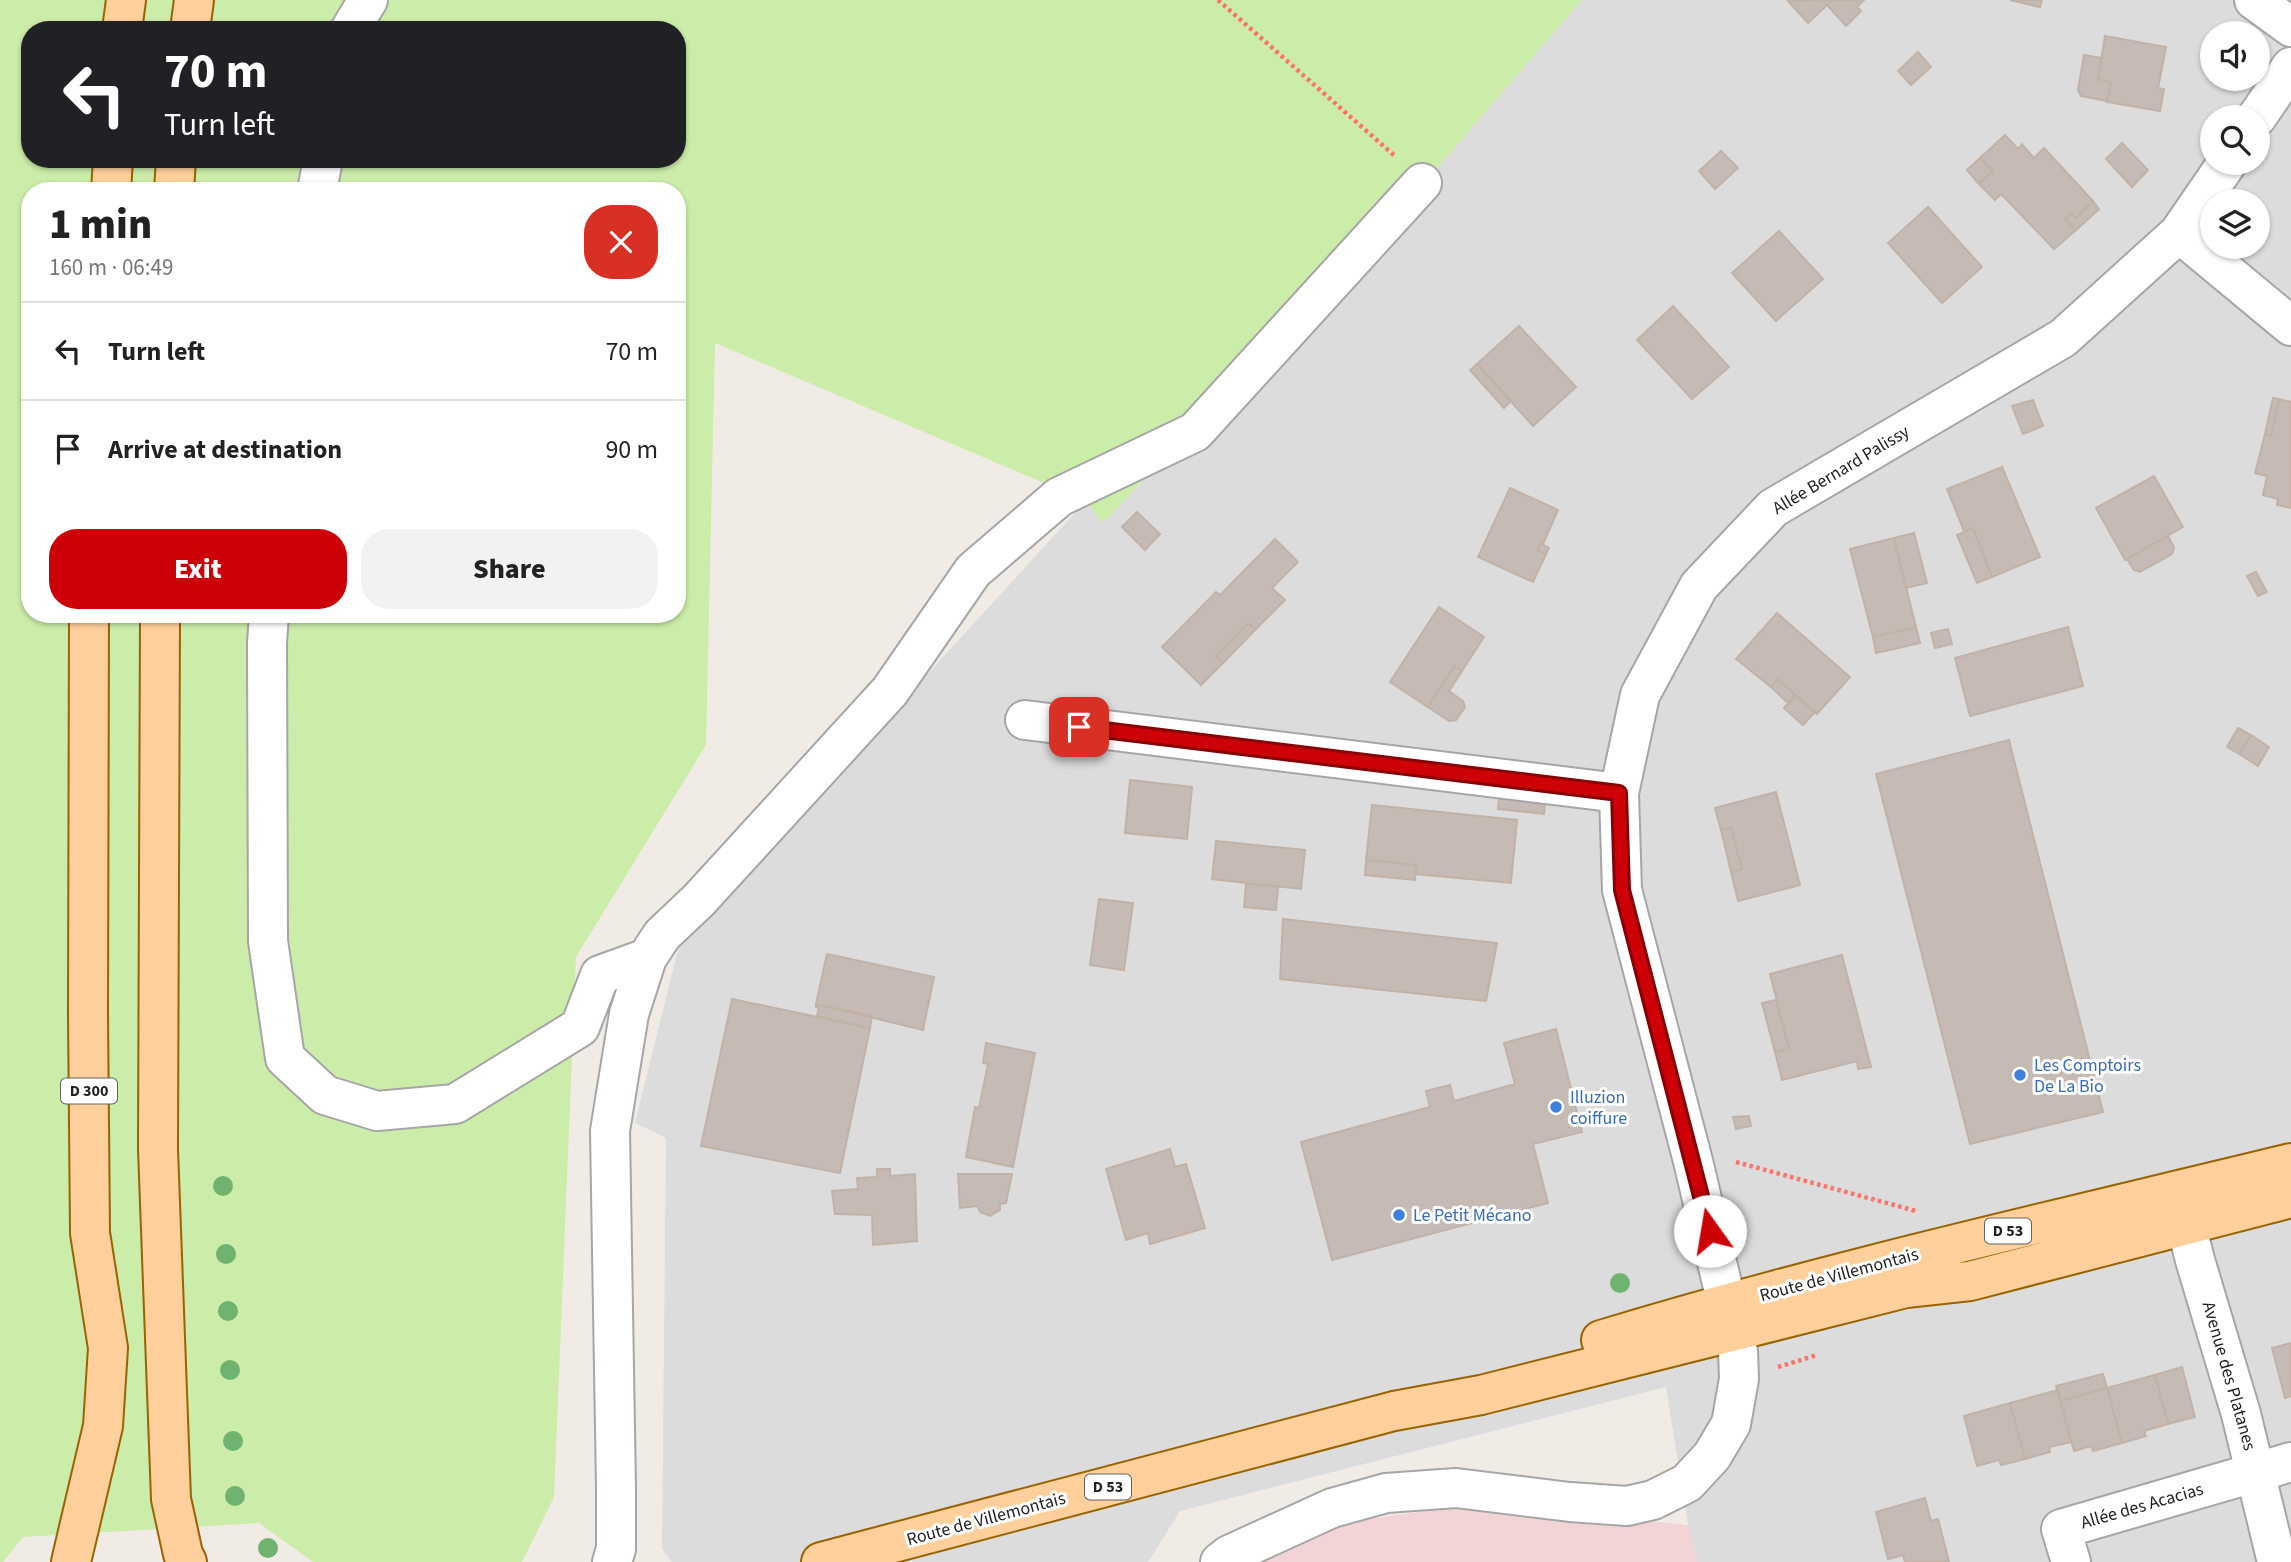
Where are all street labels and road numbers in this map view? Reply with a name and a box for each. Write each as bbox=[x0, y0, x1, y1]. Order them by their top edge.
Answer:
street label: Allée Bernard Palissy bbox=[1768, 419, 1915, 521]
road number: D 300 bbox=[61, 1078, 117, 1104]
road number: D 53 bbox=[1985, 1218, 2031, 1244]
street label: Route de Villemontais bbox=[1757, 1242, 1921, 1308]
street label: Avenue des Platanes bbox=[2196, 1299, 2262, 1453]
road number: D 53 bbox=[1085, 1474, 1131, 1499]
street label: Allée des Acacias bbox=[2078, 1477, 2206, 1535]
street label: Route de Villemontais bbox=[904, 1486, 1068, 1552]

